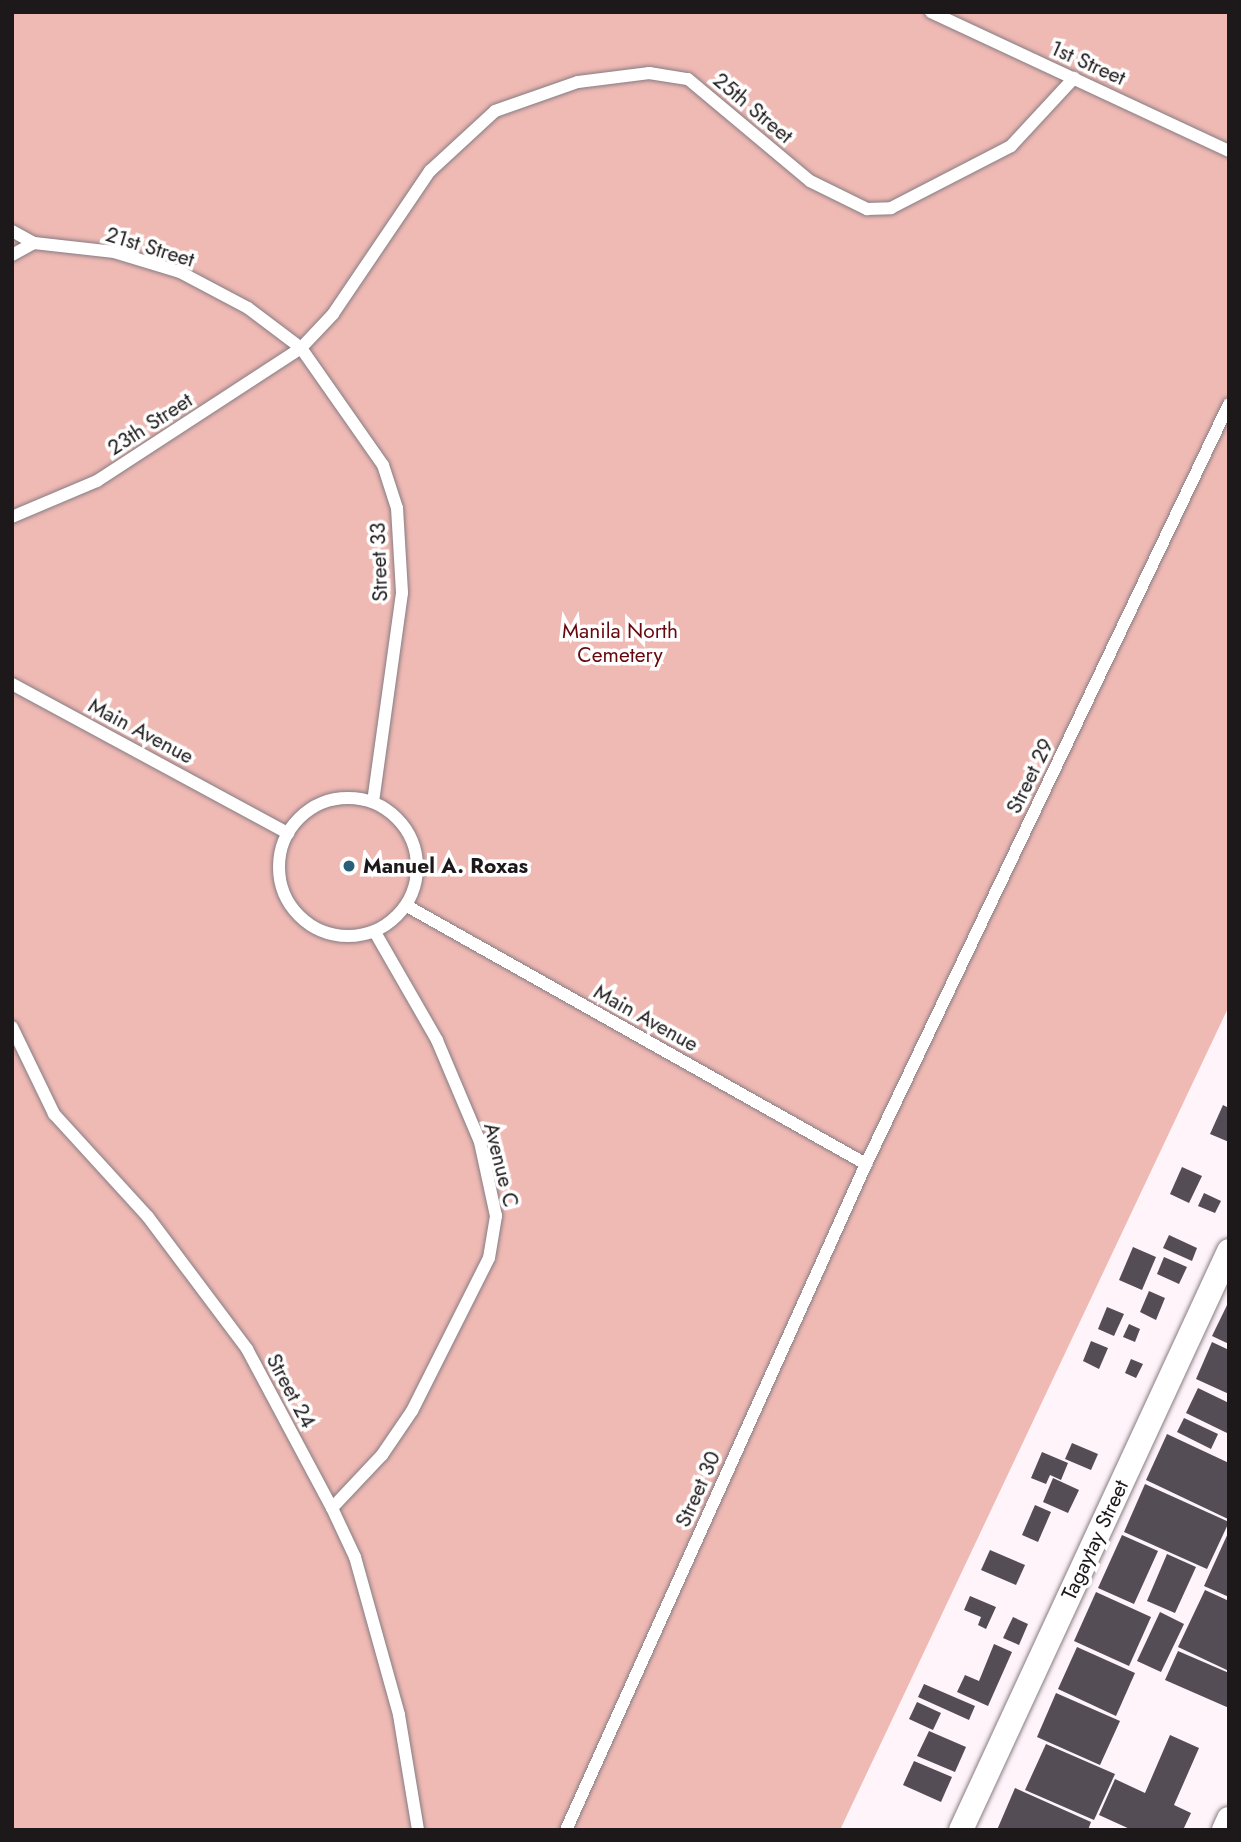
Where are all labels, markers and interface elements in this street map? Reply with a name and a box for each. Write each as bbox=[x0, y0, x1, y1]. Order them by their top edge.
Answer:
street label: 1st Street bbox=[1047, 35, 1129, 91]
street label: 25th Street bbox=[708, 67, 798, 149]
street label: 21st Street bbox=[103, 222, 197, 272]
street label: 23th Street bbox=[103, 387, 197, 461]
street label: Street 33 bbox=[365, 522, 393, 602]
park label: Manila North Cemetery bbox=[562, 618, 678, 668]
street label: Main Avenue bbox=[84, 693, 198, 769]
street label: Street 29 bbox=[1001, 734, 1059, 818]
place label: Manuel A. Roxas bbox=[363, 853, 528, 879]
marker: Manuel A. Roxas bbox=[341, 858, 357, 874]
street label: Main Avenue bbox=[589, 979, 703, 1057]
street label: Avenue C bbox=[478, 1120, 524, 1210]
street label: Street 24 bbox=[261, 1350, 321, 1432]
street label: Street 30 bbox=[670, 1447, 726, 1531]
street label: Tagaytay Street bbox=[1056, 1476, 1134, 1604]

